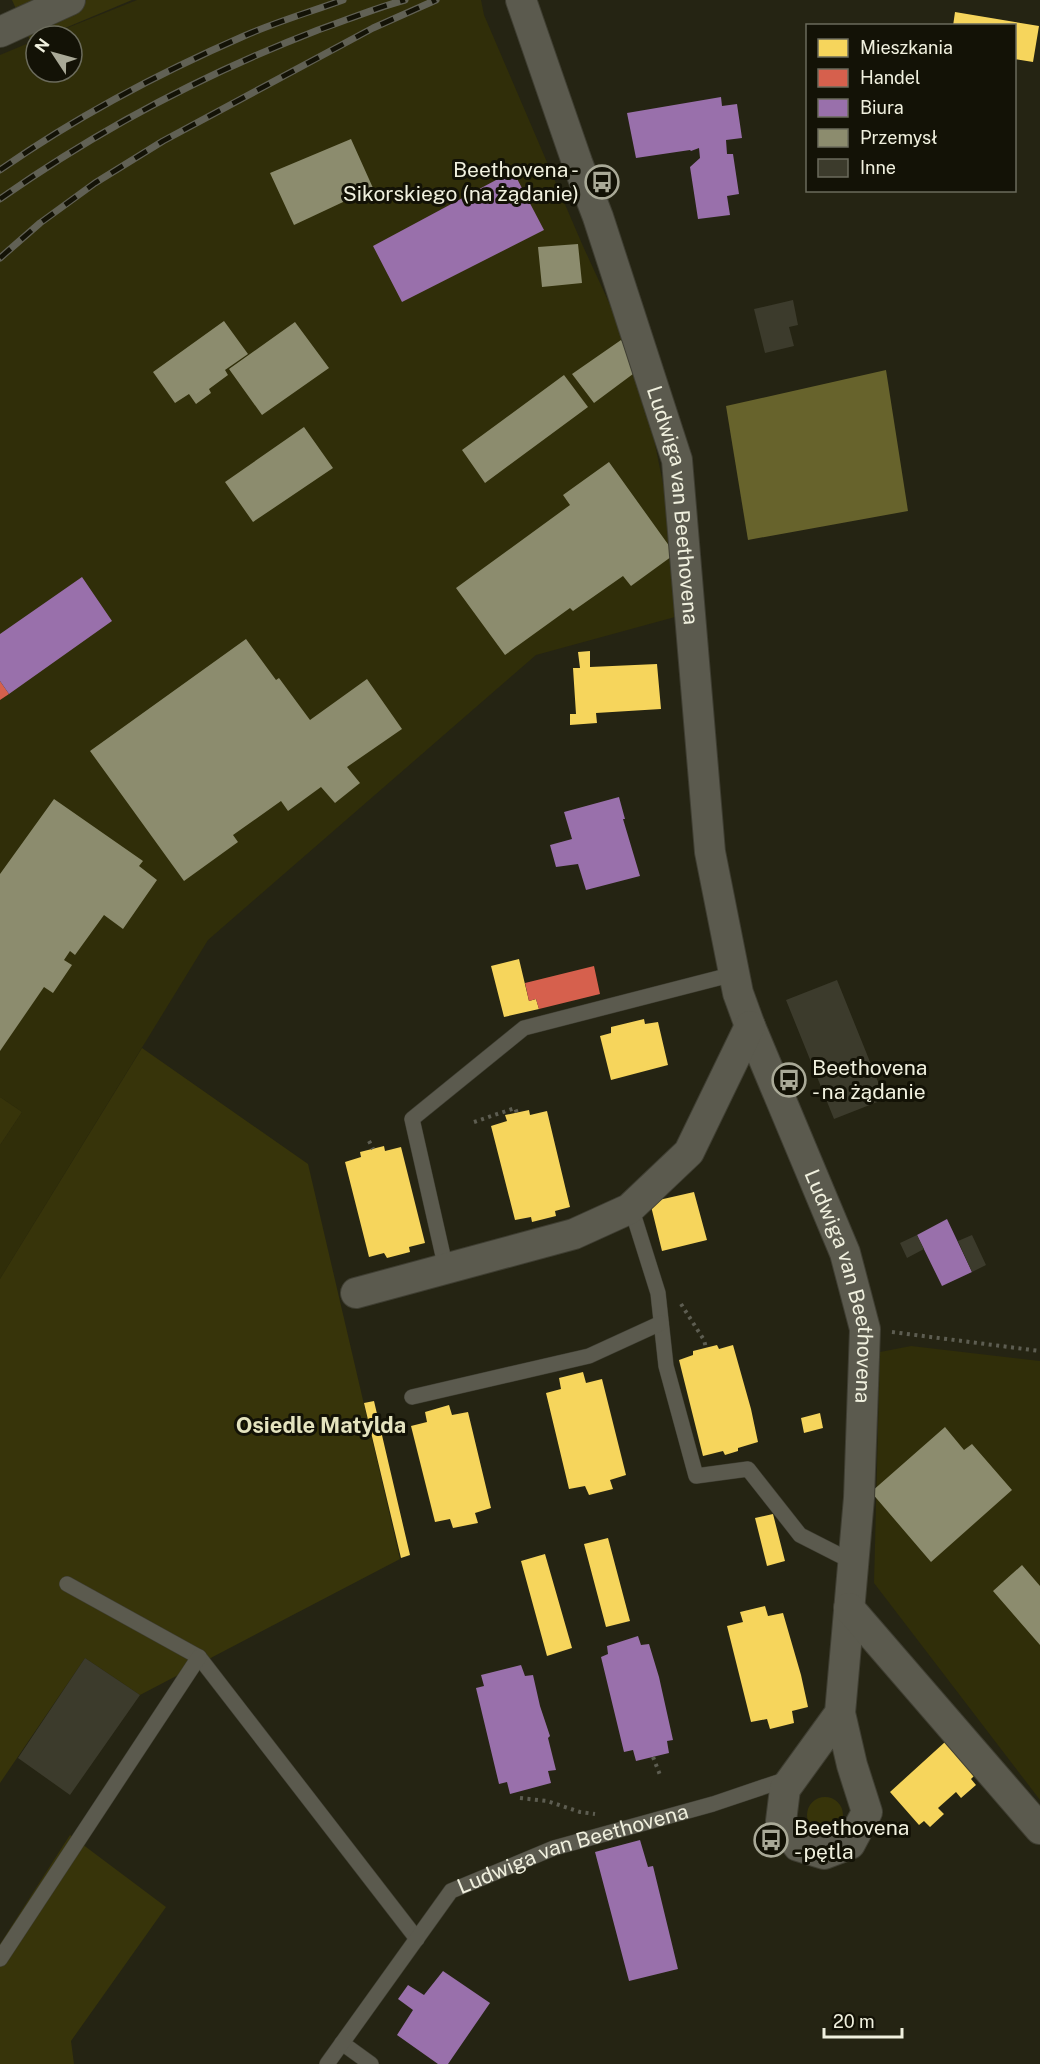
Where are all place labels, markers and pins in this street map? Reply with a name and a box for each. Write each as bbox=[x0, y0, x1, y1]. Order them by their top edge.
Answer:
place label: Beethovena - Sikorskiego (na żądanie) bbox=[343, 157, 579, 206]
bus stop icon: Beethovena - Sikorskiego (na żądanie) bbox=[584, 164, 620, 200]
place label: Beethovena - na żądanie bbox=[812, 1055, 927, 1104]
bus stop icon: Beethovena - na żądanie bbox=[771, 1062, 807, 1098]
place label: Beethovena - pętla bbox=[794, 1815, 909, 1864]
bus stop icon: Beethovena - pętla bbox=[753, 1822, 789, 1858]

